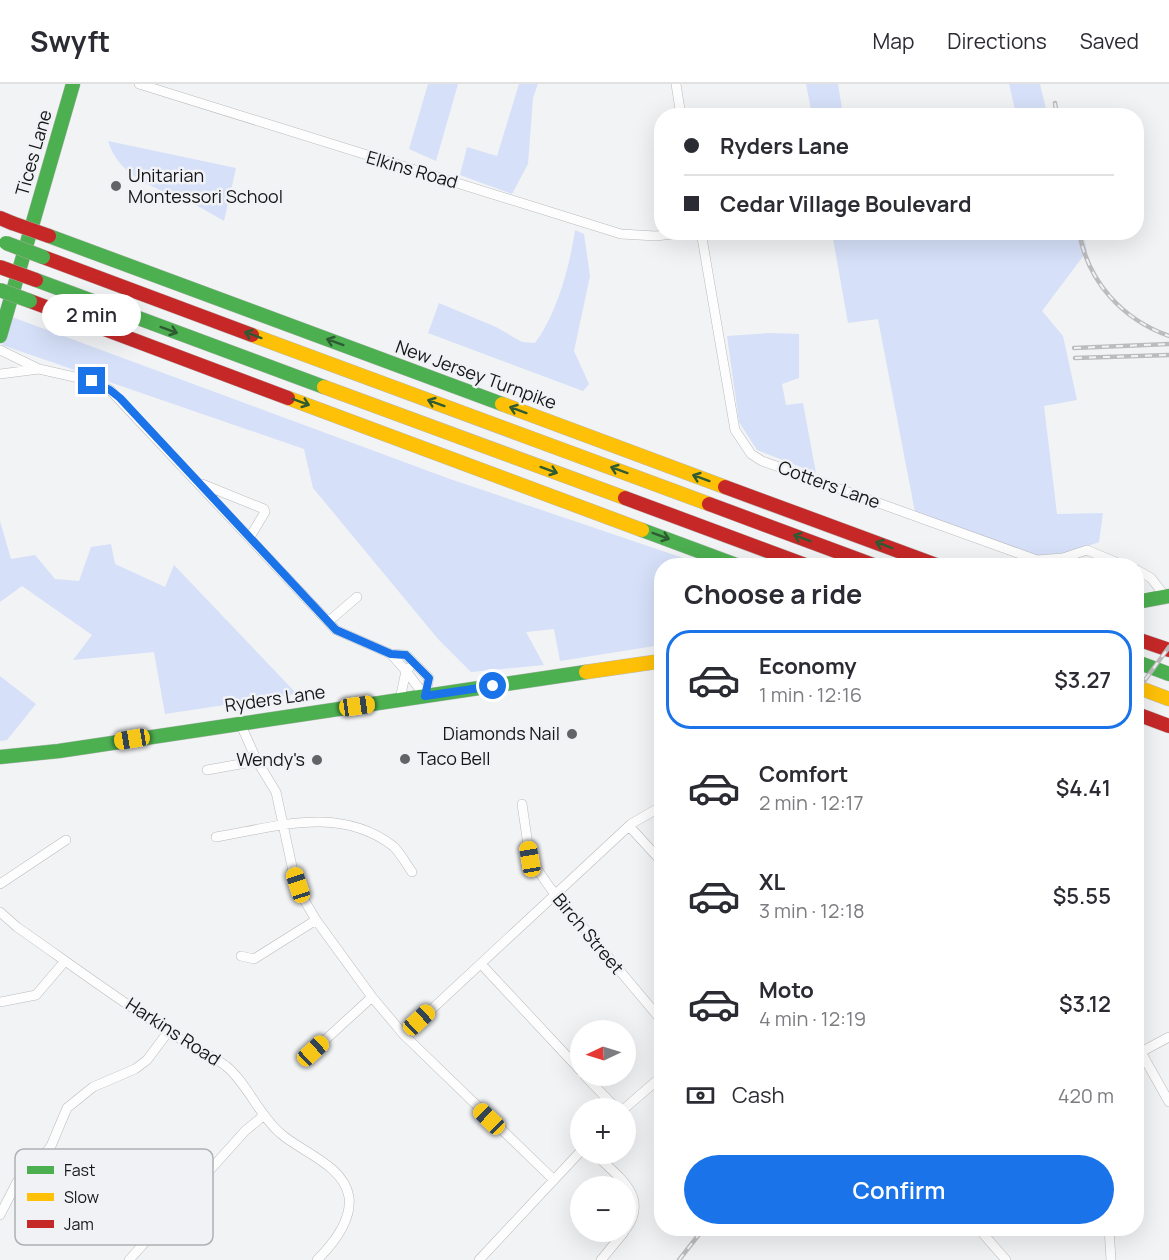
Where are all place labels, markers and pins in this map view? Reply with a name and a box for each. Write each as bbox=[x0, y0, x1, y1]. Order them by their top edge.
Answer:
place label: Unitarian Montessori School bbox=[128, 163, 283, 208]
marker: Unitarian Montessori School bbox=[109, 179, 123, 193]
place label: Diamonds Nail bbox=[443, 721, 560, 745]
marker: Diamonds Nail bbox=[565, 727, 579, 741]
place label: Taco Bell bbox=[417, 746, 490, 770]
place label: Wendy's bbox=[236, 747, 305, 771]
marker: Taco Bell bbox=[398, 752, 412, 766]
marker: Wendy's bbox=[310, 753, 324, 767]

